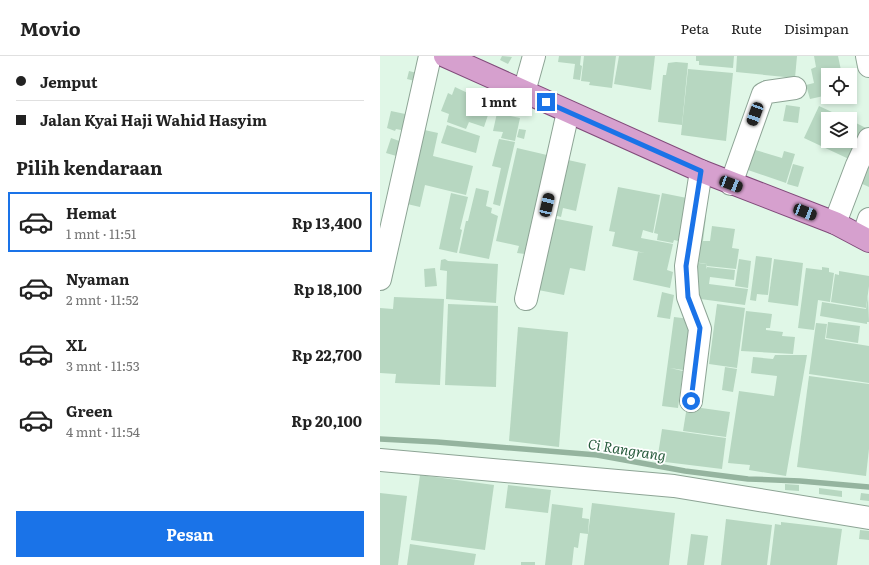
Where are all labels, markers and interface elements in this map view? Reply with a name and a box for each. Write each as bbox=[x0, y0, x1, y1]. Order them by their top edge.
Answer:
text: Movio bbox=[20, 14, 81, 42]
text: Peta bbox=[680, 18, 709, 38]
text: Rute bbox=[731, 18, 762, 38]
text: Disimpan bbox=[784, 18, 849, 38]
map controls bbox=[821, 68, 857, 148]
button: locate bbox=[821, 68, 857, 104]
text: Jemput bbox=[40, 70, 98, 93]
callout: 1 mnt bbox=[466, 88, 532, 116]
text: 1 mnt bbox=[481, 92, 517, 111]
route end bbox=[537, 93, 555, 111]
car bbox=[745, 101, 765, 127]
text: Jalan Kyai Haji Wahid Hasyim bbox=[40, 108, 267, 131]
button: layers bbox=[821, 112, 857, 148]
text: Pilih kendaraan bbox=[16, 154, 162, 181]
car bbox=[718, 174, 744, 194]
car bbox=[538, 192, 556, 218]
text: Hemat bbox=[66, 201, 117, 224]
car bbox=[792, 202, 818, 222]
icon: car bbox=[18, 204, 54, 240]
text: Rp 13,400 bbox=[292, 211, 362, 234]
text: 1 mnt · 11:51 bbox=[66, 224, 136, 243]
text: Nyaman bbox=[66, 267, 129, 290]
icon: car bbox=[18, 270, 54, 306]
text: Rp 18,100 bbox=[294, 277, 362, 300]
text: 2 mnt · 11:52 bbox=[66, 290, 139, 309]
text: XL bbox=[66, 333, 87, 356]
icon: car bbox=[18, 336, 54, 372]
text: Rp 22,700 bbox=[292, 343, 362, 366]
text: 3 mnt · 11:53 bbox=[66, 356, 140, 375]
route start bbox=[682, 392, 700, 410]
text: Green bbox=[66, 399, 113, 422]
icon: car bbox=[18, 402, 54, 438]
text: Rp 20,100 bbox=[291, 409, 362, 432]
text: 4 mnt · 11:54 bbox=[66, 422, 140, 441]
water label: Ci Rangrang bbox=[587, 433, 667, 465]
button: Pesan bbox=[16, 511, 364, 557]

